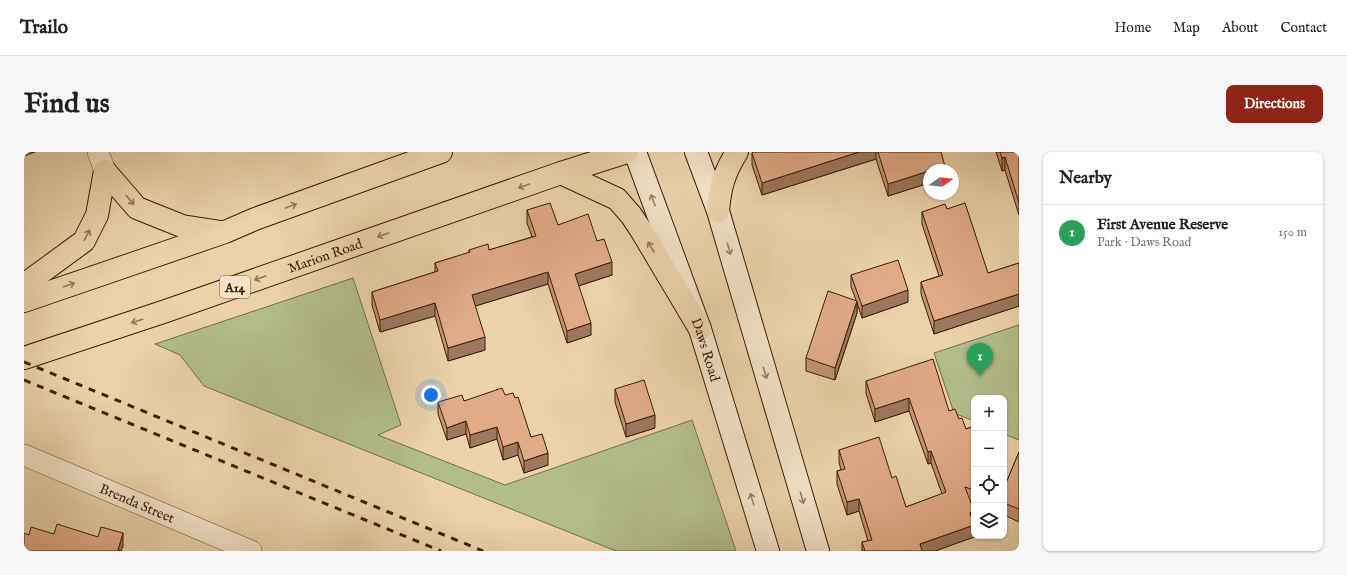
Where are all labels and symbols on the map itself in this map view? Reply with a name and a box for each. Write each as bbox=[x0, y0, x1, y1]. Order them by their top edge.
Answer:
north arrow bbox=[923, 164, 959, 200]
one-way arrow bbox=[519, 182, 531, 190]
one-way arrow bbox=[649, 194, 656, 207]
one-way arrow bbox=[126, 195, 135, 206]
one-way arrow bbox=[285, 202, 297, 210]
one-way arrow bbox=[84, 229, 92, 241]
one-way arrow bbox=[377, 232, 389, 240]
street label: Marion Road bbox=[286, 235, 366, 278]
one-way arrow bbox=[647, 241, 655, 253]
one-way arrow bbox=[726, 242, 733, 255]
one-way arrow bbox=[253, 275, 266, 282]
road number: A14 bbox=[220, 276, 250, 298]
one-way arrow bbox=[62, 281, 75, 288]
street label: Daws Road bbox=[687, 315, 724, 384]
one-way arrow bbox=[131, 317, 143, 325]
pin: 1 bbox=[967, 343, 993, 376]
one-way arrow bbox=[762, 367, 769, 380]
your location bbox=[421, 385, 441, 405]
street label: Brenda Street bbox=[97, 480, 177, 528]
one-way arrow bbox=[799, 491, 806, 504]
one-way arrow bbox=[748, 493, 755, 506]

